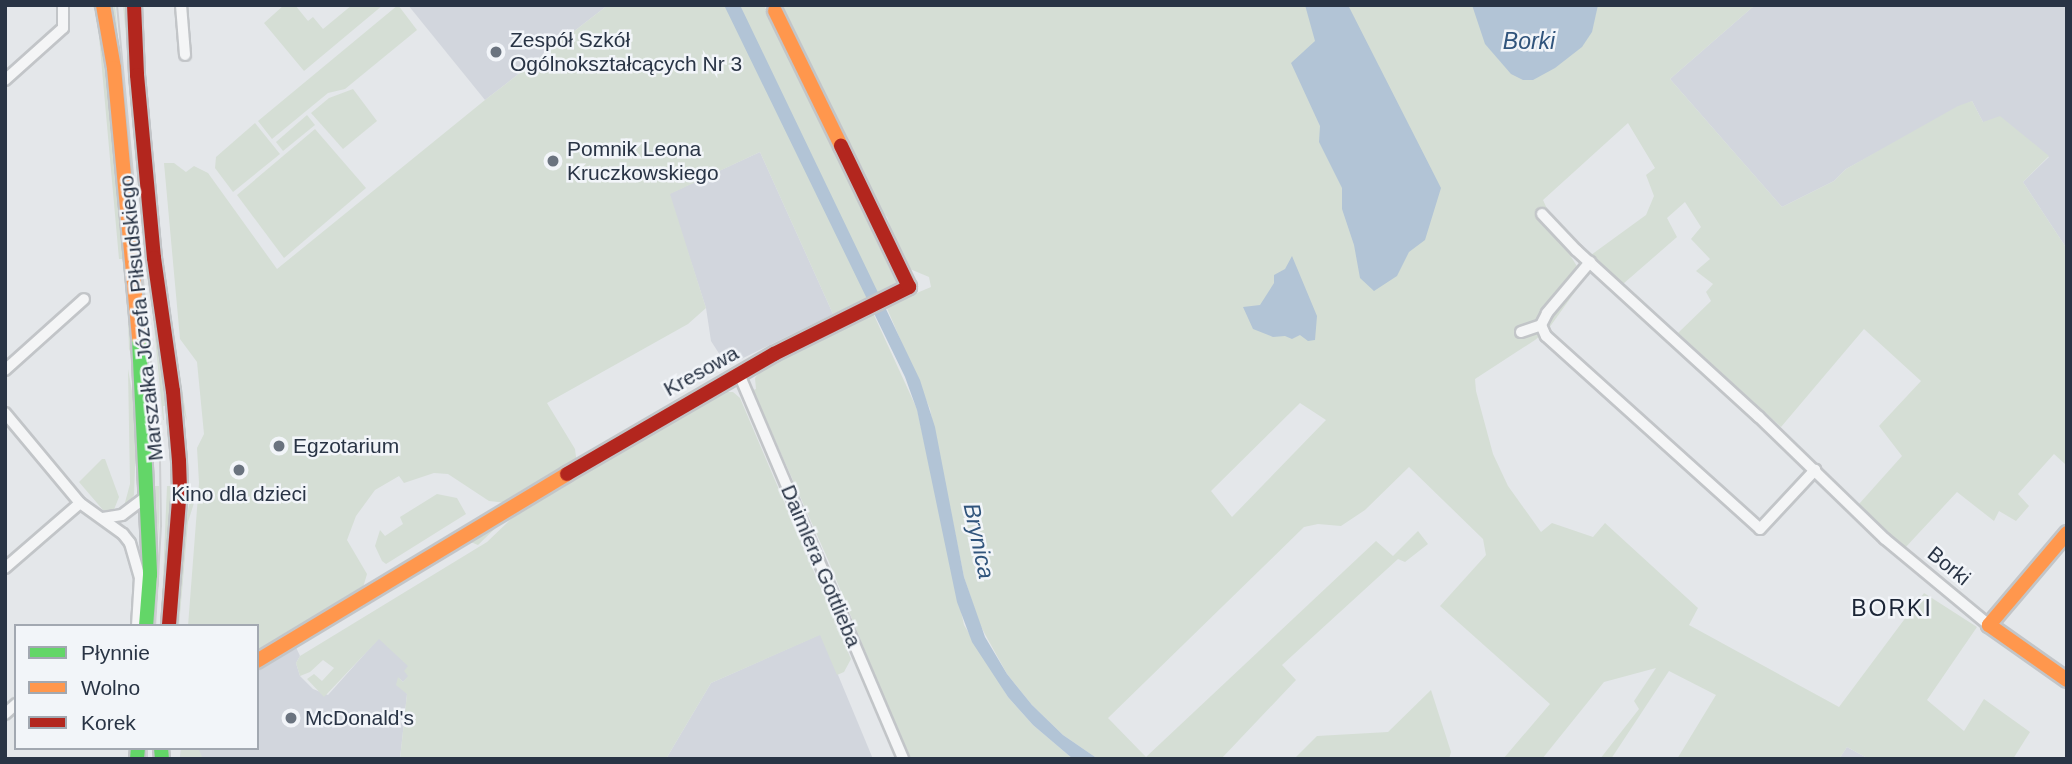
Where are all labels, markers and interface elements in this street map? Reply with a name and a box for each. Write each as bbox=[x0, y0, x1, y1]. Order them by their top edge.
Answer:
place label: Zespół Szkół Ogólnokształcących Nr 3 bbox=[510, 27, 742, 77]
water label: Borki bbox=[1503, 27, 1555, 55]
marker: Zespół Szkół Ogólnokształcących Nr 3 bbox=[488, 44, 504, 60]
place label: Pomnik Leona Kruczkowskiego bbox=[567, 136, 719, 186]
marker: Pomnik Leona Kruczkowskiego bbox=[545, 153, 561, 169]
street label: Marszałka Józefa Piłsudskiego bbox=[113, 174, 169, 462]
street label: Kresowa bbox=[659, 340, 743, 402]
place label: Egzotarium bbox=[293, 433, 399, 459]
marker: Egzotarium bbox=[271, 438, 287, 454]
marker: Kino dla dzieci bbox=[231, 462, 247, 478]
place label: Kino dla dzieci bbox=[171, 481, 307, 507]
street label: Daimlera Gottlieba bbox=[775, 481, 867, 651]
water label: Brynica bbox=[958, 501, 1000, 581]
street label: Borki bbox=[1922, 541, 1976, 591]
district label: BORKI bbox=[1852, 594, 1932, 622]
legend bbox=[14, 624, 259, 750]
text: Płynnie bbox=[81, 641, 150, 664]
text: Wolno bbox=[81, 676, 140, 699]
place label: McDonald's bbox=[305, 705, 414, 731]
marker: McDonald's bbox=[283, 710, 299, 726]
text: Korek bbox=[81, 711, 136, 734]

